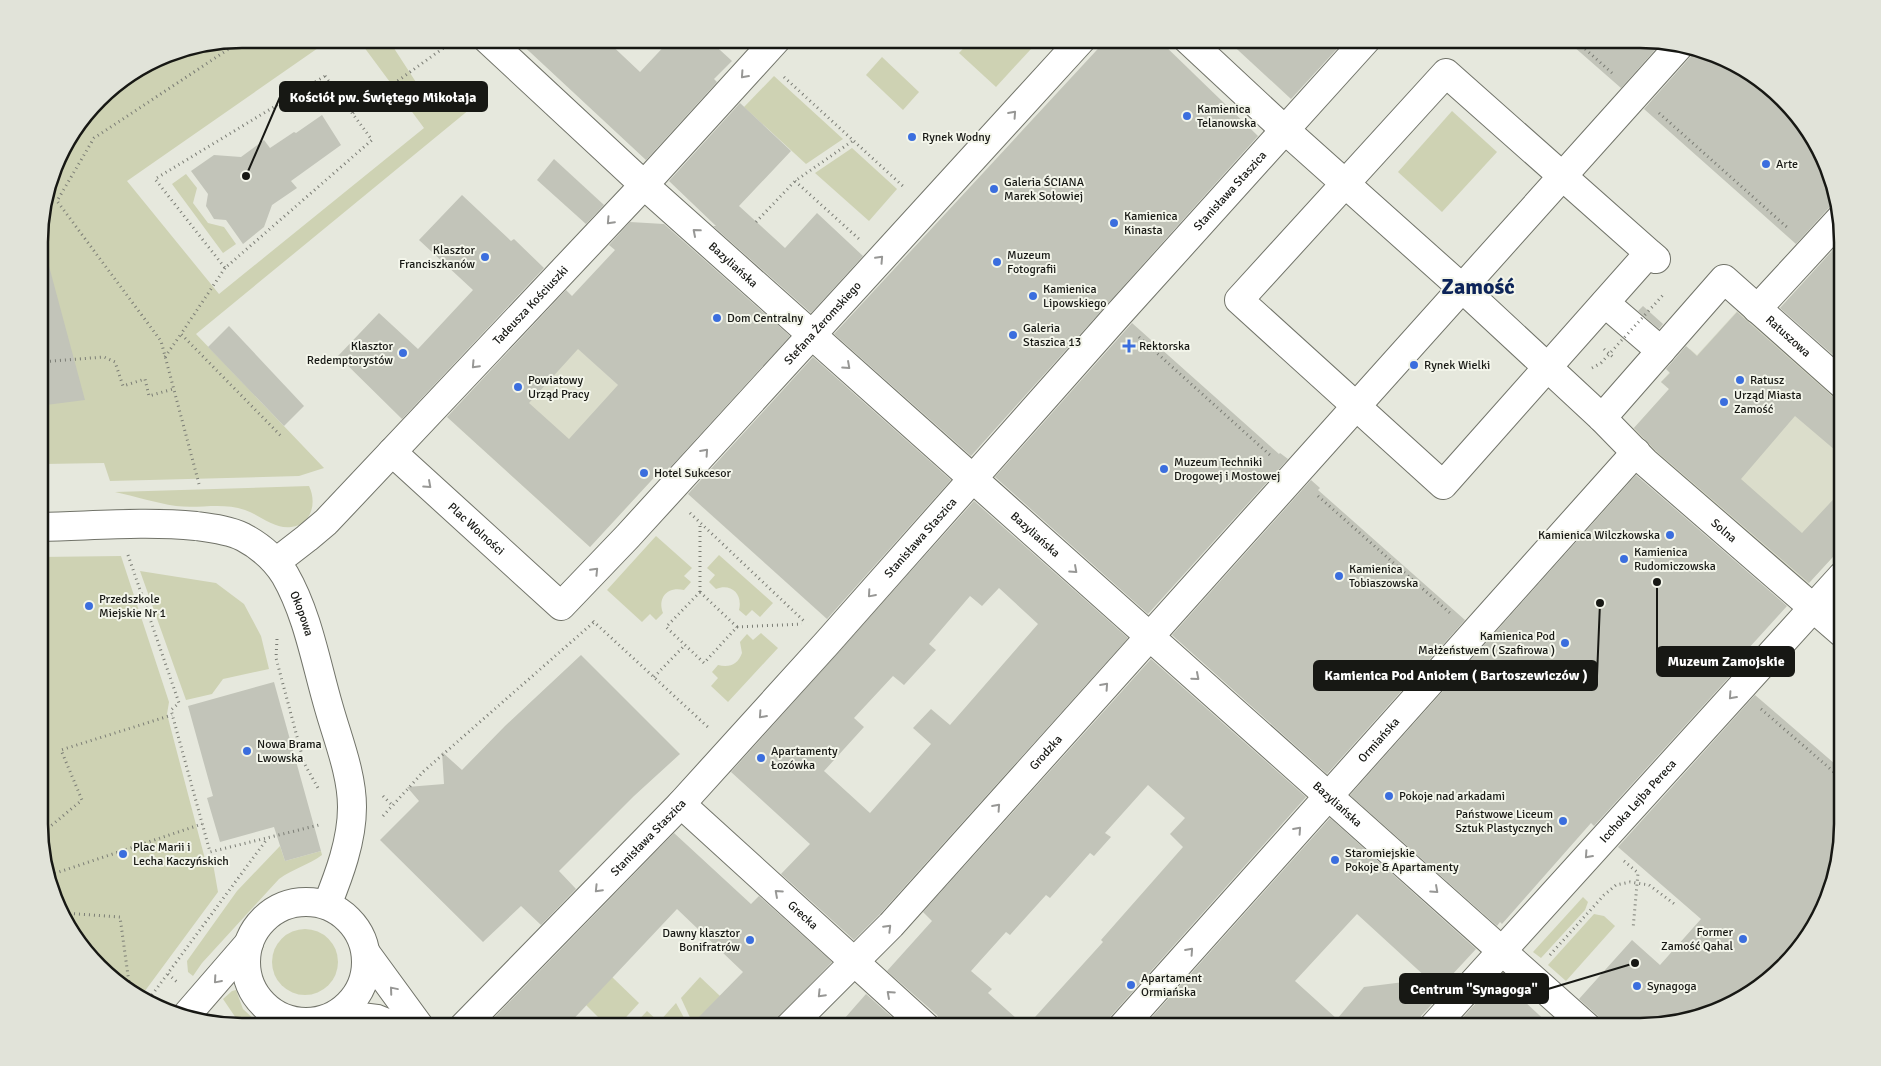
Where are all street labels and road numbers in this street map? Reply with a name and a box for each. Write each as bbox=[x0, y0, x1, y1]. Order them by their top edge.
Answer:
street label: Stanisława Staszica bbox=[1191, 148, 1270, 234]
street label: Bazyliańska bbox=[705, 239, 761, 291]
street label: Tadeusza Kościuszki bbox=[490, 263, 572, 348]
street label: Stefana Żeromskiego bbox=[781, 279, 865, 368]
street label: Ratuszowa bbox=[1762, 313, 1814, 360]
street label: Stanisława Staszica bbox=[881, 495, 960, 581]
street label: Plac Wolności bbox=[445, 500, 507, 559]
street label: Bazyliańska bbox=[1007, 509, 1063, 561]
street label: Solna bbox=[1708, 516, 1739, 546]
street label: Okopowa bbox=[286, 589, 316, 638]
street label: Ormiańska bbox=[1355, 715, 1403, 766]
street label: Grodzka bbox=[1026, 732, 1066, 773]
street label: Icchoka Lejba Pereca bbox=[1597, 757, 1680, 846]
street label: Bazyliańska bbox=[1309, 779, 1365, 830]
street label: Stanisława Staszica bbox=[608, 796, 690, 880]
street label: Grecka bbox=[784, 898, 821, 933]

